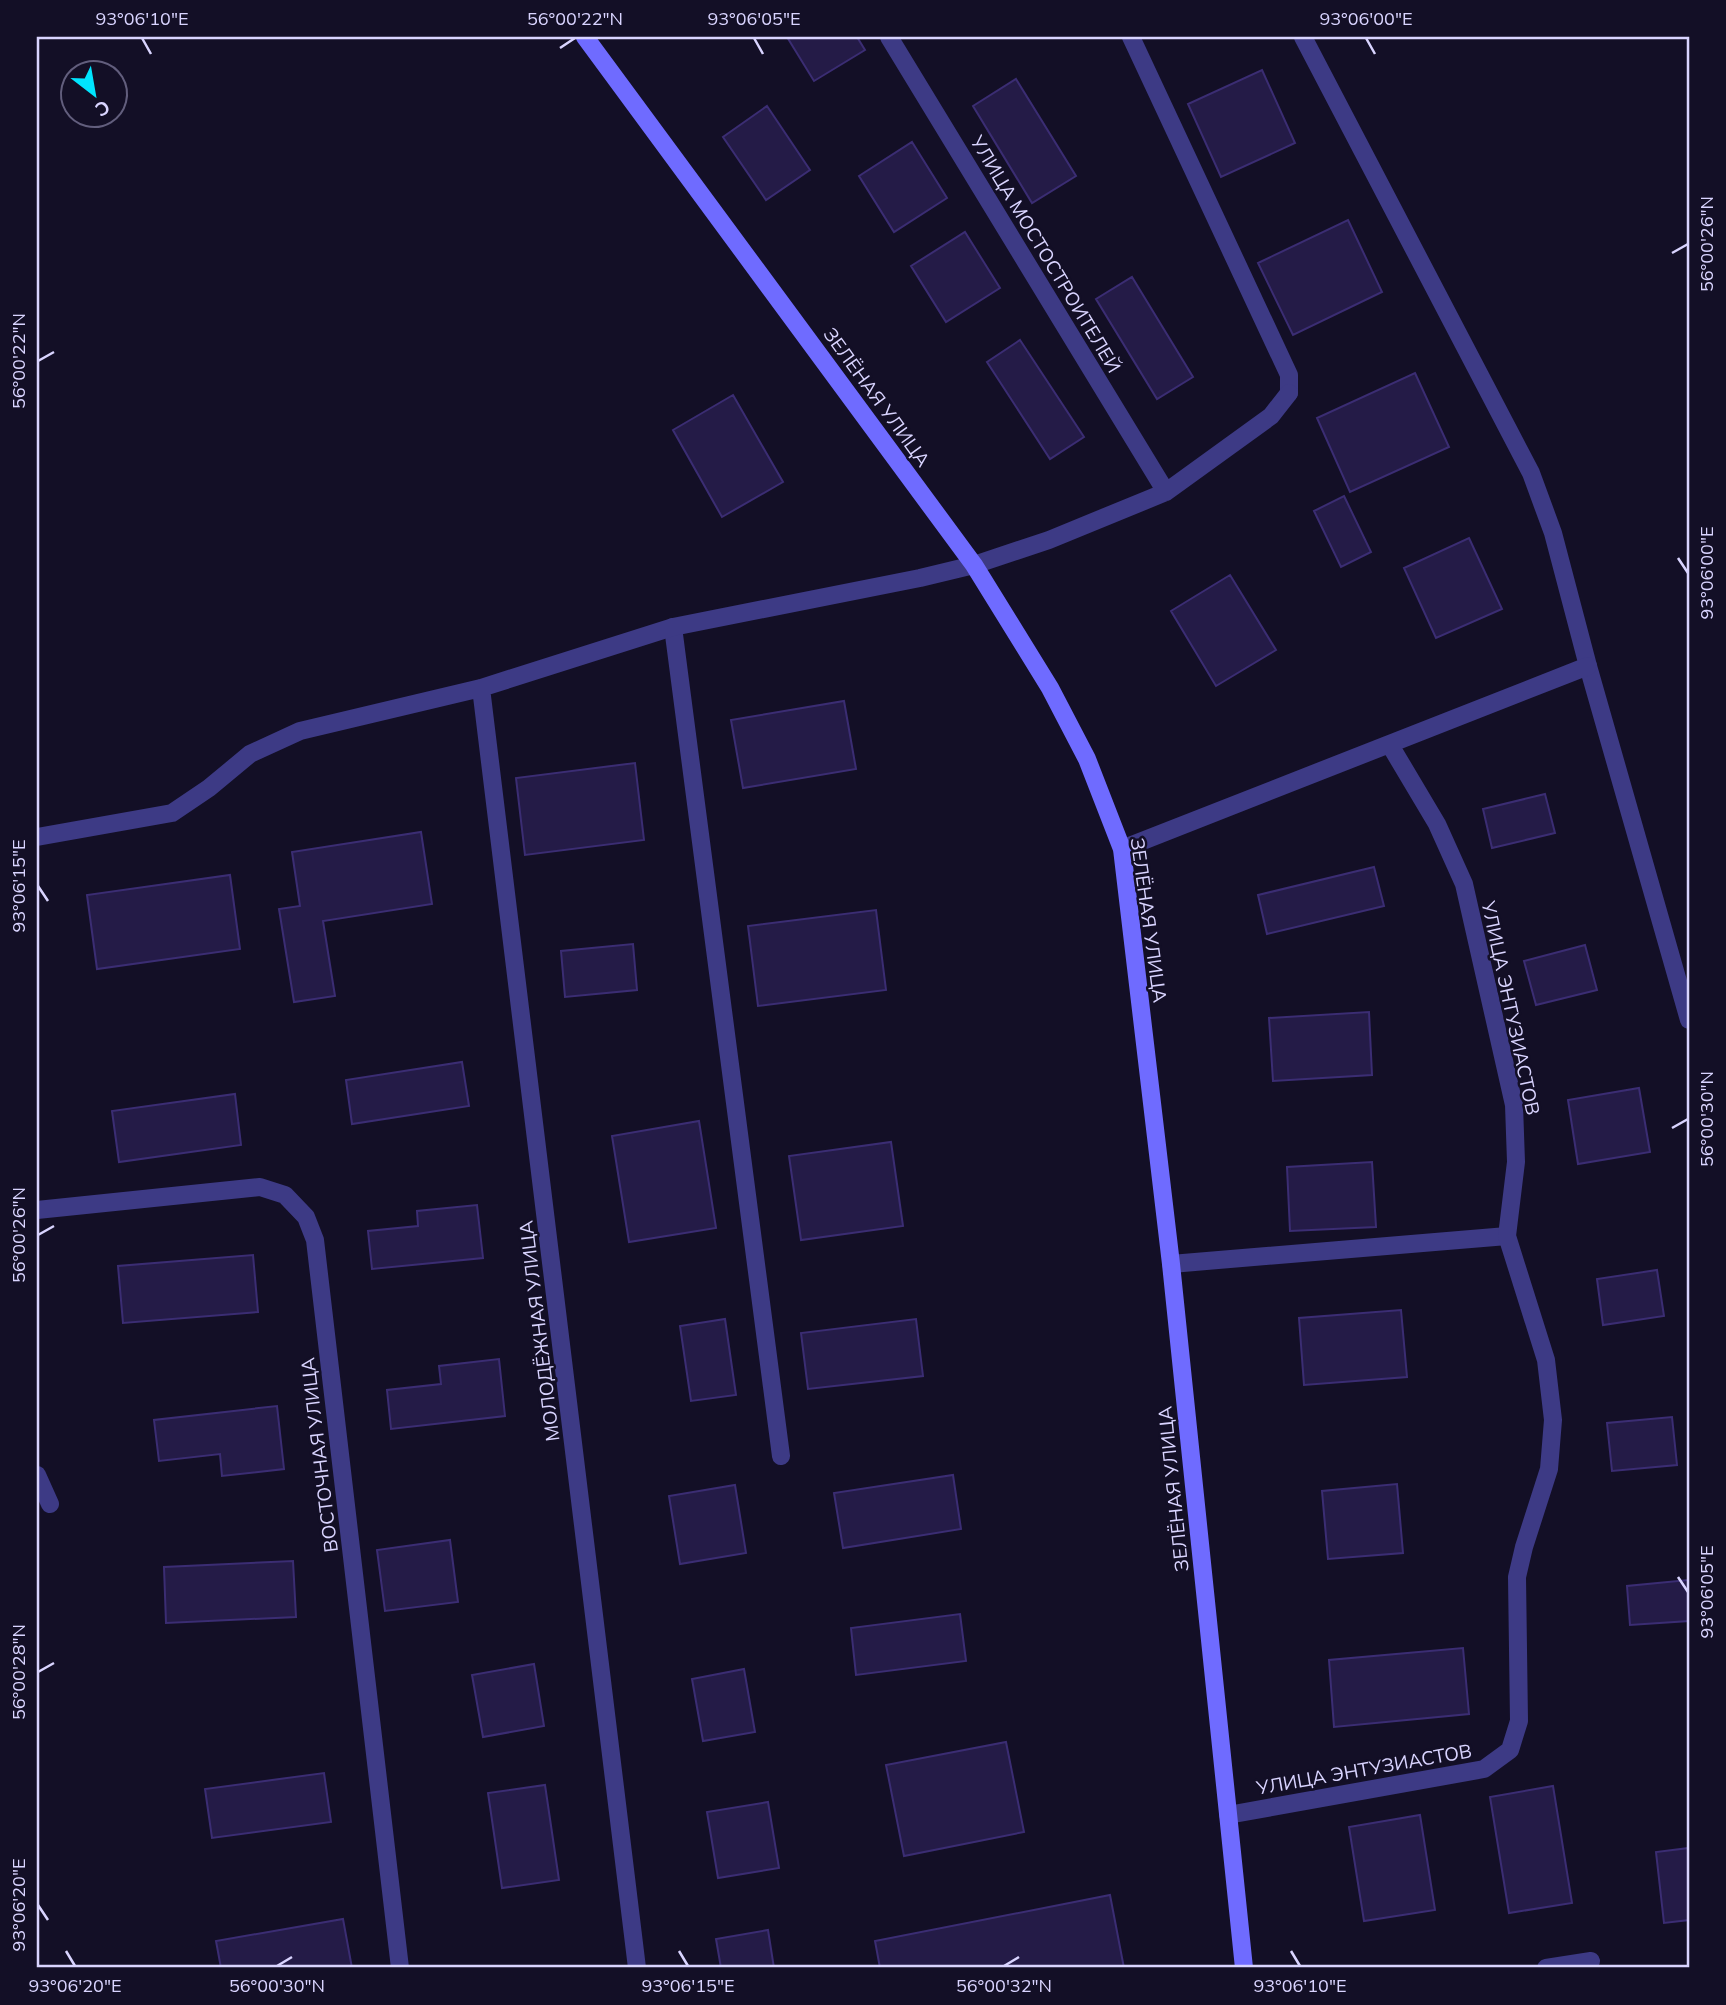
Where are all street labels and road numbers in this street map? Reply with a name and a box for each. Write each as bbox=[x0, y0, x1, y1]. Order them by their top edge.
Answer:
street label: УЛИЦА МОСТОСТРОИТЕЛЕЙ bbox=[965, 130, 1126, 377]
street label: ЗЕЛЁНАЯ УЛИЦА bbox=[818, 323, 936, 471]
street label: ЗЕЛЁНАЯ УЛИЦА bbox=[1126, 836, 1172, 1004]
street label: УЛИЦА ЭНТУЗИАСТОВ bbox=[1476, 898, 1545, 1117]
street label: МОЛОДЁЖНАЯ УЛИЦА bbox=[514, 1219, 564, 1443]
street label: ВОСТОЧНАЯ УЛИЦА bbox=[295, 1356, 343, 1554]
street label: ЗЕЛЁНАЯ УЛИЦА bbox=[1152, 1405, 1194, 1573]
street label: УЛИЦА ЭНТУЗИАСТОВ bbox=[1253, 1738, 1474, 1800]

